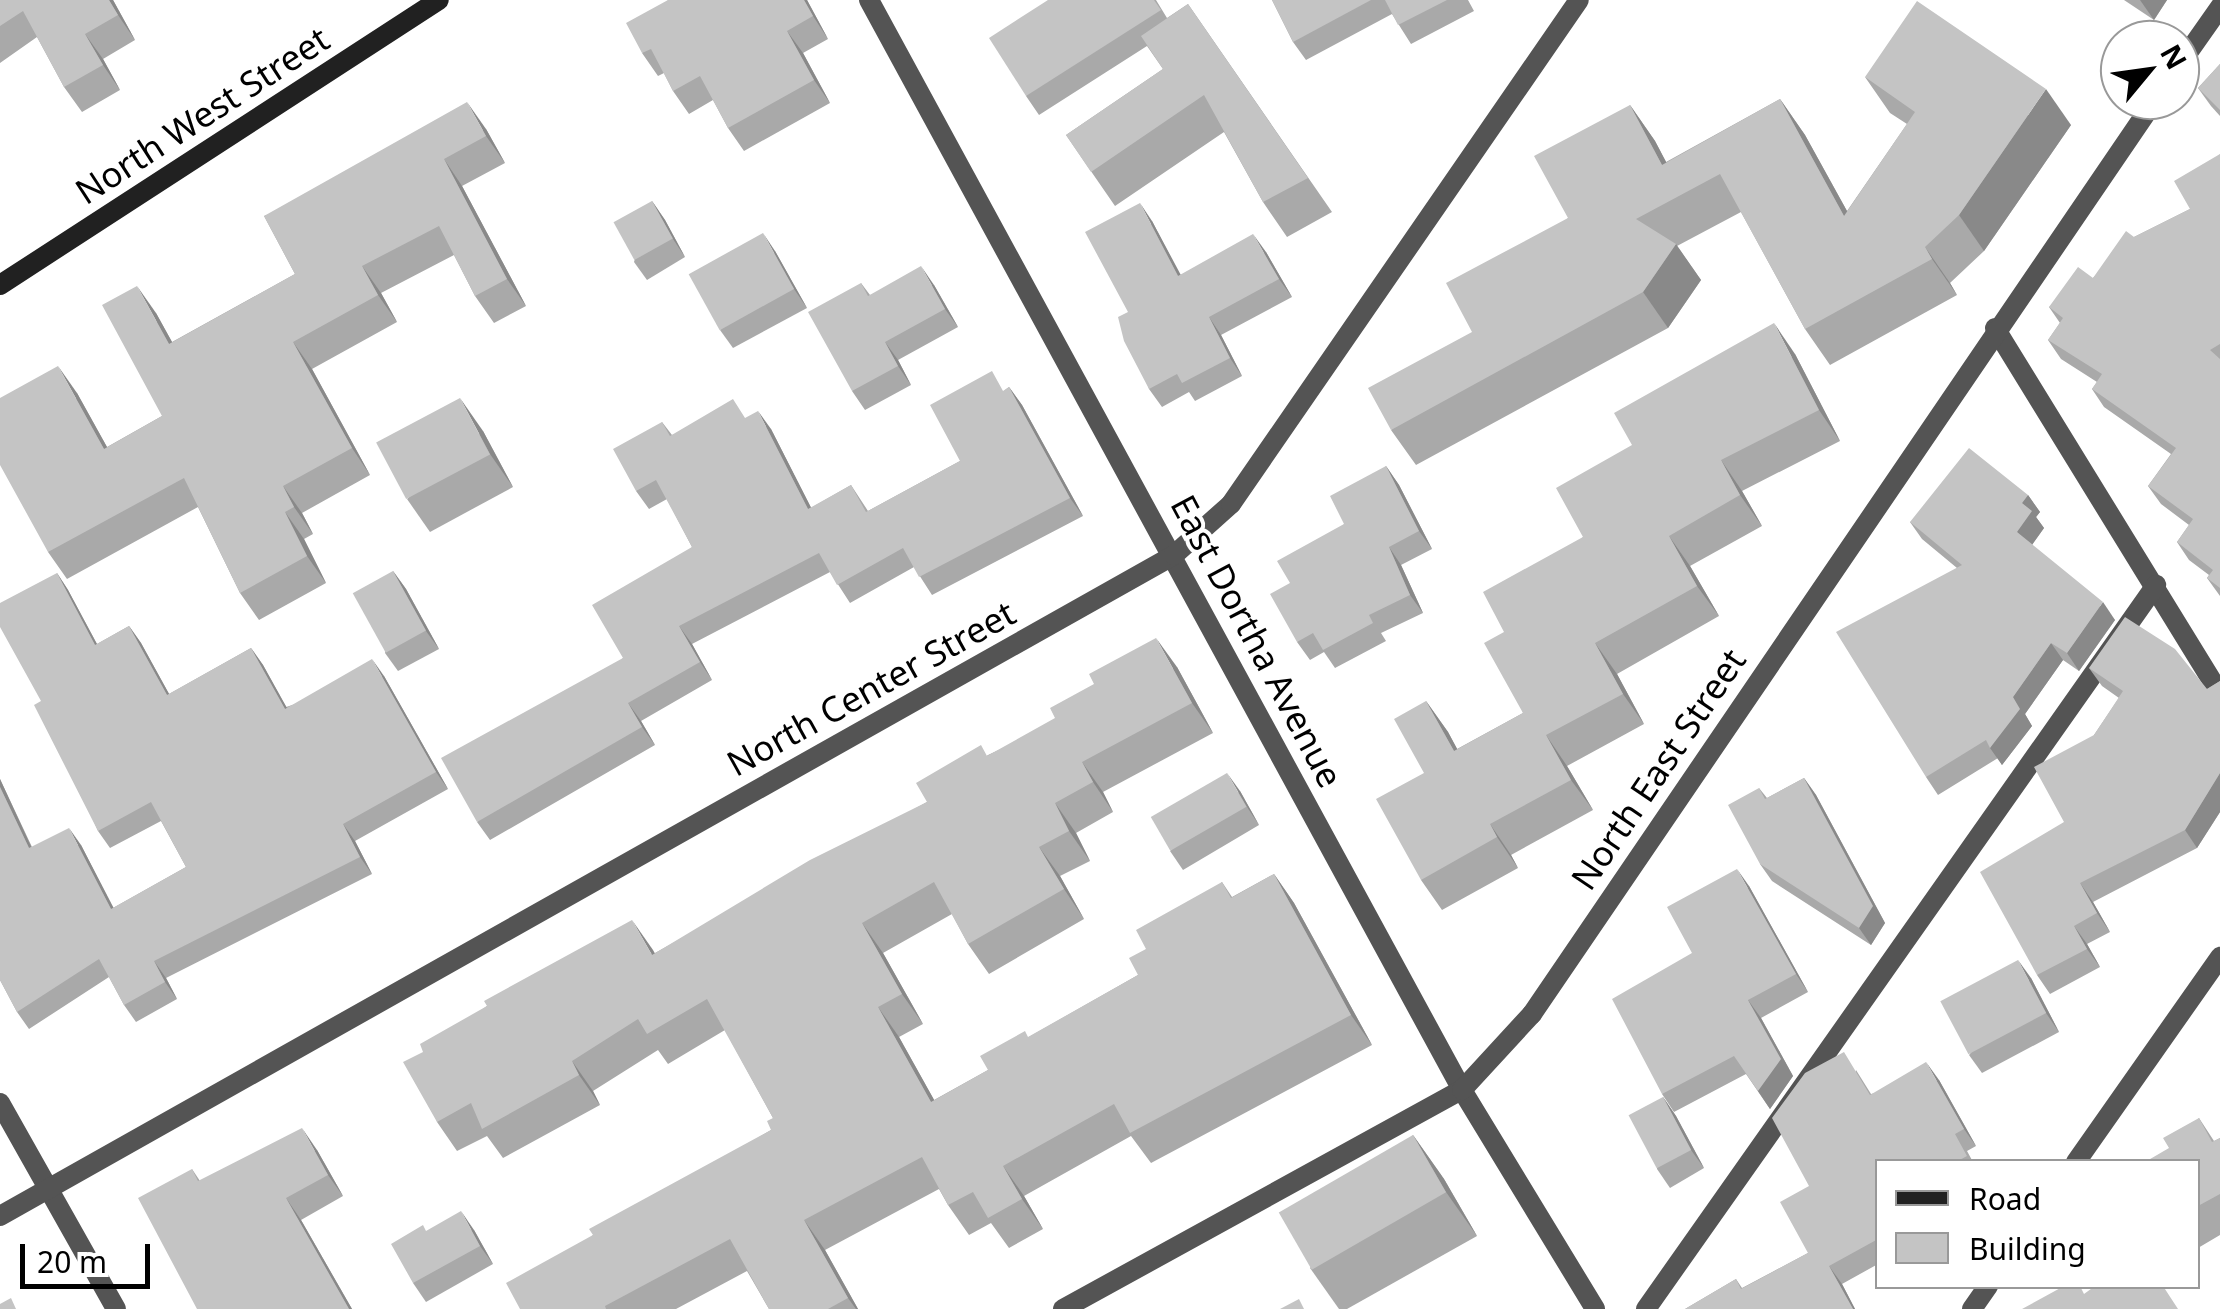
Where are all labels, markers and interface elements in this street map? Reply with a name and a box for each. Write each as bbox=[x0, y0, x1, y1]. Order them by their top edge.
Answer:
street label: North West Street bbox=[68, 17, 336, 213]
north arrow bbox=[2100, 20, 2200, 120]
text: N bbox=[2152, 37, 2197, 76]
street label: East Dortha Avenue bbox=[1162, 488, 1352, 794]
street label: North Center Street bbox=[720, 591, 1022, 785]
street label: North East Street bbox=[1562, 641, 1754, 897]
legend bbox=[1875, 1159, 2200, 1289]
text: Road bbox=[1969, 1178, 2041, 1219]
scale bar bbox=[25, 1224, 155, 1286]
text: Building bbox=[1969, 1228, 2086, 1269]
text: 20 m bbox=[37, 1241, 107, 1282]

